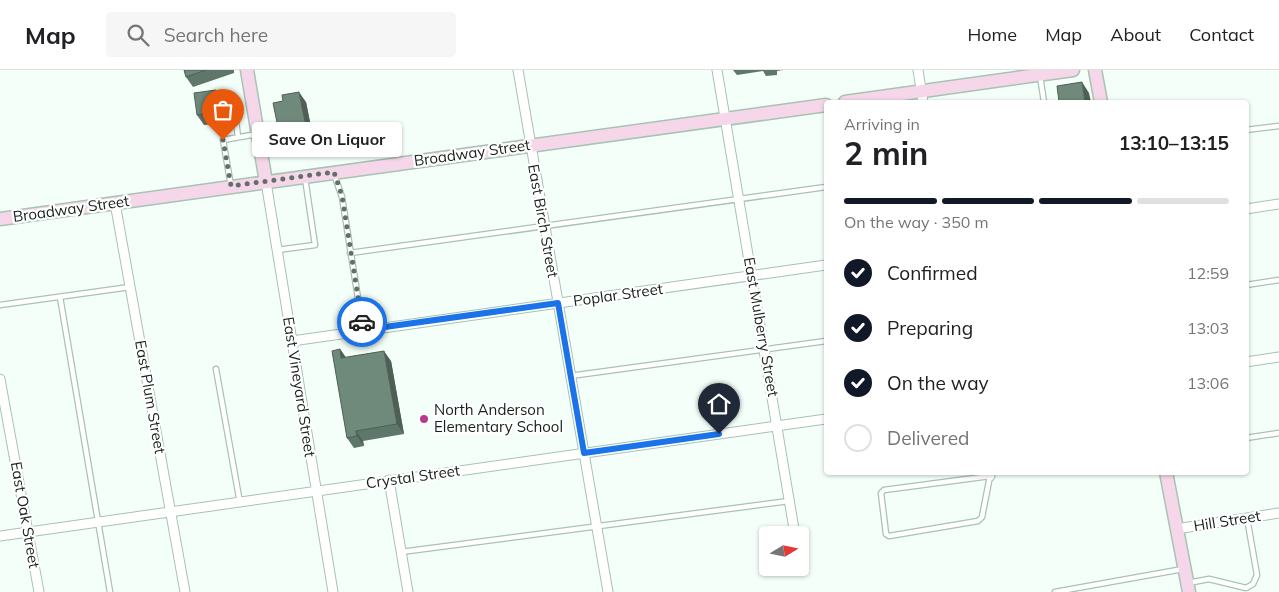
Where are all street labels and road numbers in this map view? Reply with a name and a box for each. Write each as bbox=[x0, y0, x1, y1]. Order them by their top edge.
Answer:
street label: Broadway Street bbox=[413, 135, 531, 170]
street label: East Birch Street bbox=[524, 163, 563, 279]
street label: Broadway Street bbox=[12, 191, 130, 226]
street label: East Mulberry Street bbox=[740, 256, 783, 398]
street label: Poplar Street bbox=[572, 279, 664, 310]
street label: East Vineyard Street bbox=[279, 315, 320, 458]
street label: East Plum Street bbox=[131, 339, 170, 455]
street label: East Oak Street bbox=[7, 460, 44, 570]
street label: Crystal Street bbox=[365, 461, 461, 492]
street label: Hill Street bbox=[1192, 506, 1262, 535]

